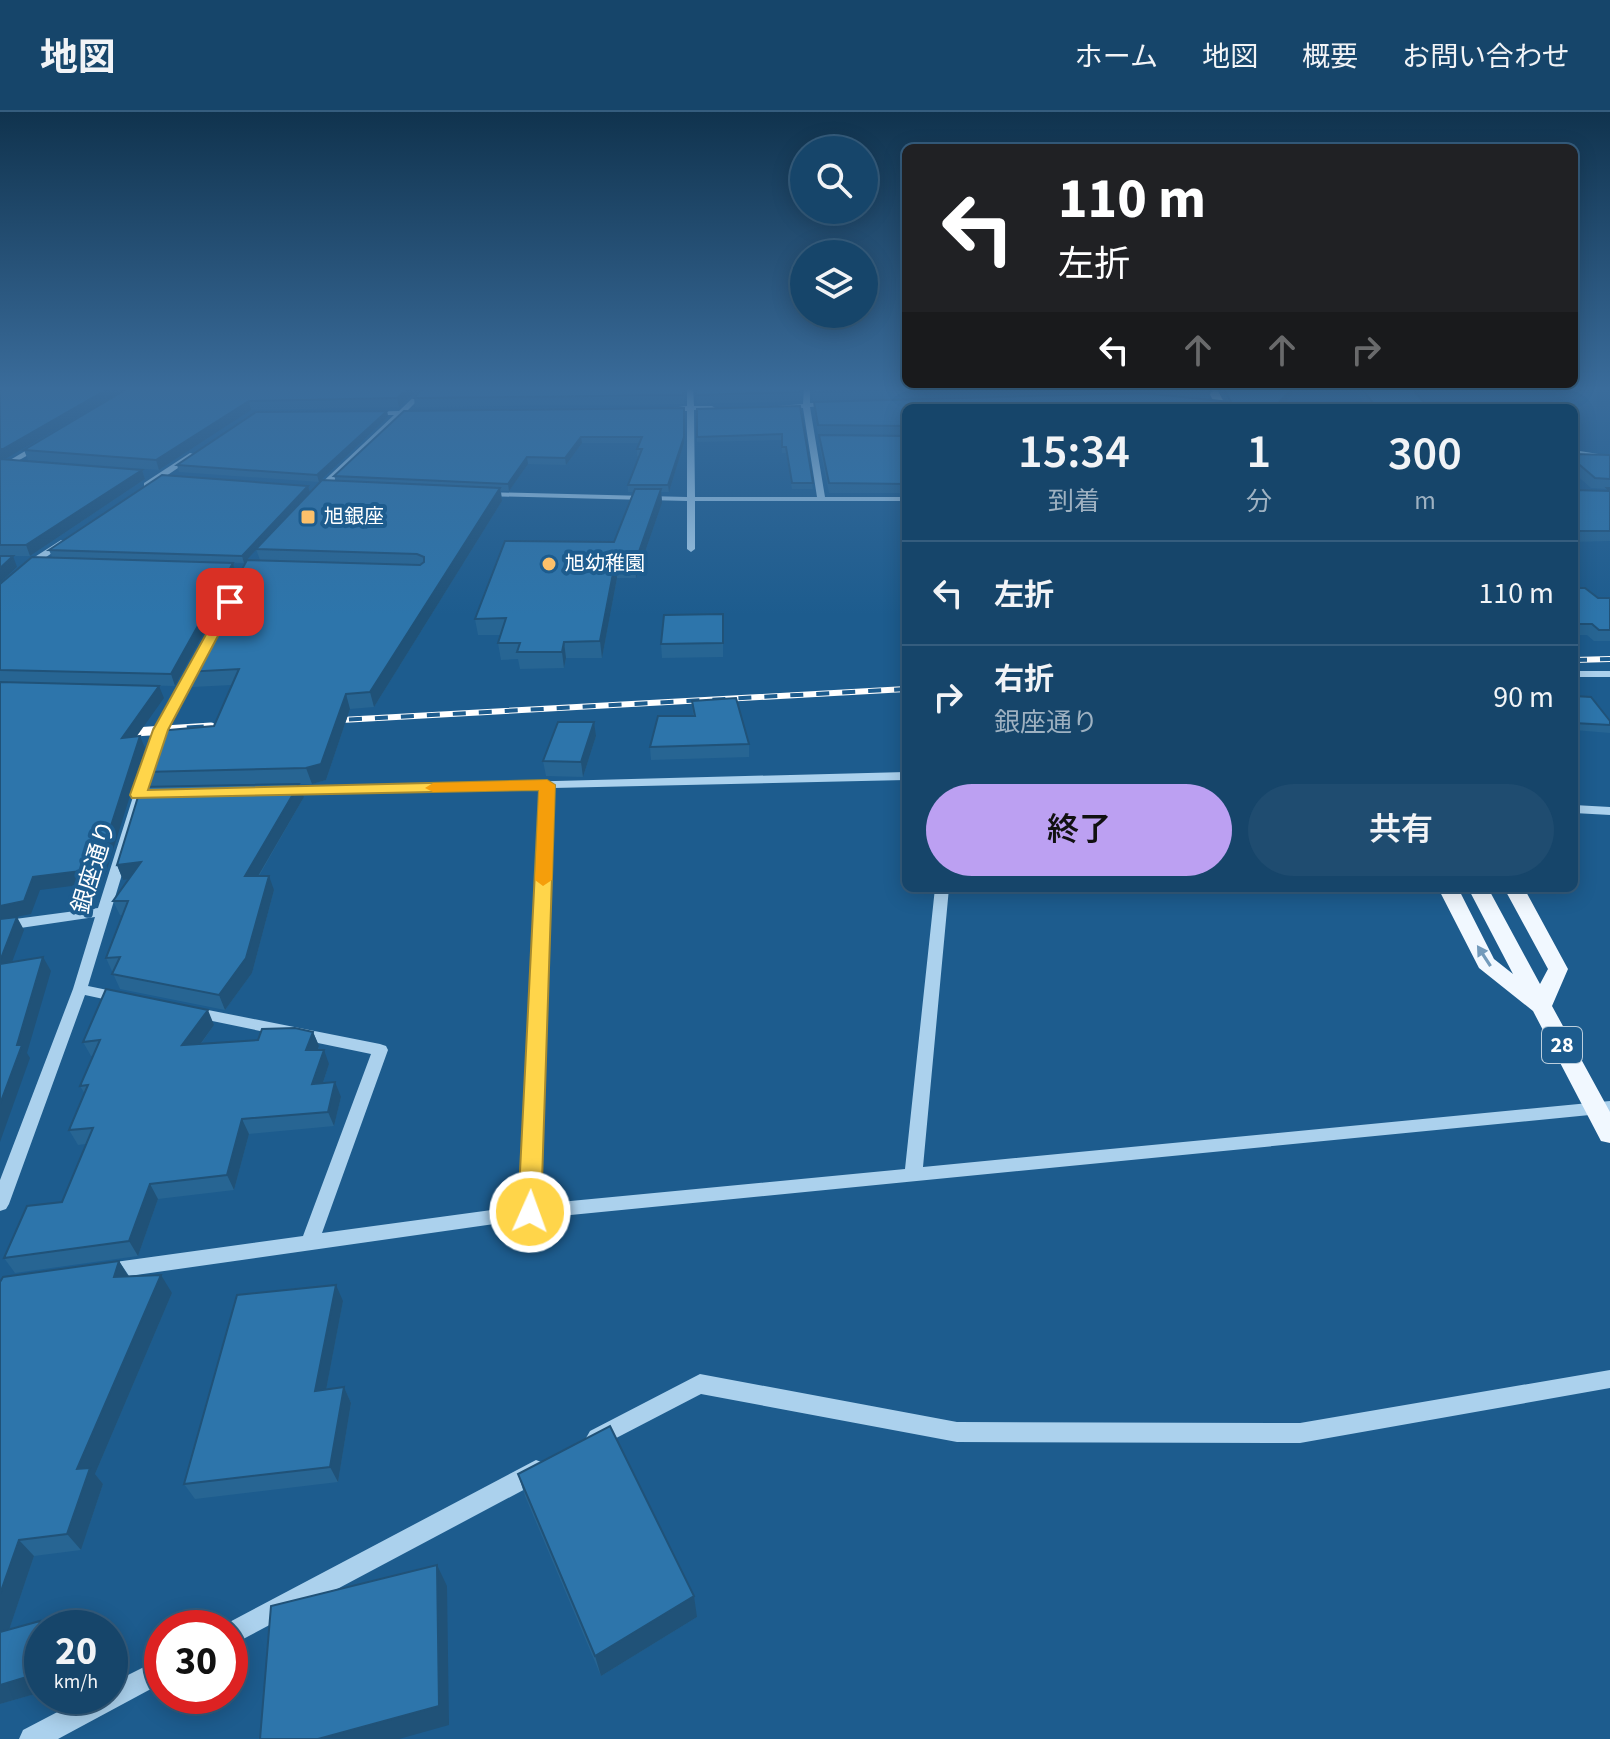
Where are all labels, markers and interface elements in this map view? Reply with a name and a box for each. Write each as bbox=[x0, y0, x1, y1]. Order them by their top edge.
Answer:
text: 地図 bbox=[40, 31, 116, 85]
text: ホーム bbox=[1075, 37, 1158, 77]
text: 地図 bbox=[1202, 37, 1258, 77]
text: 概要 bbox=[1302, 37, 1358, 77]
text: お問い合わせ bbox=[1402, 37, 1570, 77]
map controls bbox=[790, 136, 878, 328]
button: search bbox=[790, 136, 878, 224]
text: 110 m bbox=[1058, 160, 1206, 239]
icon: left bbox=[926, 176, 1030, 280]
text: 左折 bbox=[1058, 239, 1130, 290]
button: layers bbox=[790, 240, 878, 328]
icon: left bbox=[1092, 328, 1136, 372]
icon: ahead bbox=[1176, 328, 1220, 372]
icon: ahead bbox=[1260, 328, 1304, 372]
icon: right bbox=[1344, 328, 1388, 372]
text: 15:34 bbox=[1018, 418, 1130, 486]
text: 1 bbox=[1247, 418, 1271, 486]
text: 300 bbox=[1388, 420, 1462, 488]
text: m bbox=[1414, 482, 1436, 519]
text: 到着 bbox=[1048, 483, 1100, 520]
text: 分 bbox=[1246, 483, 1272, 520]
place label: 旭銀座 bbox=[324, 503, 384, 531]
marker: 旭銀座 bbox=[299, 508, 317, 526]
place label: 旭幼稚園 bbox=[565, 550, 645, 578]
marker: 旭幼稚園 bbox=[540, 555, 558, 573]
pin bbox=[196, 568, 264, 636]
icon: left bbox=[926, 571, 970, 615]
text: 110 m bbox=[1478, 572, 1554, 615]
text: 左折 bbox=[994, 574, 1054, 617]
icon: arrive bbox=[208, 580, 252, 624]
text: 右折 bbox=[994, 658, 1054, 701]
icon: right bbox=[926, 675, 970, 719]
text: 90 m bbox=[1493, 676, 1554, 719]
text: 銀座通り bbox=[994, 704, 1098, 741]
button: 終了 bbox=[926, 784, 1232, 876]
button: 共有 bbox=[1248, 784, 1554, 876]
street label: 銀座通り bbox=[63, 816, 125, 918]
one-way arrow bbox=[1477, 946, 1492, 967]
road number: 28 bbox=[1542, 1027, 1582, 1063]
position arrow bbox=[488, 1170, 572, 1254]
speed limit sign: 30 bbox=[144, 1610, 248, 1714]
text: 20 bbox=[55, 1623, 97, 1680]
text: km/h bbox=[54, 1668, 98, 1696]

